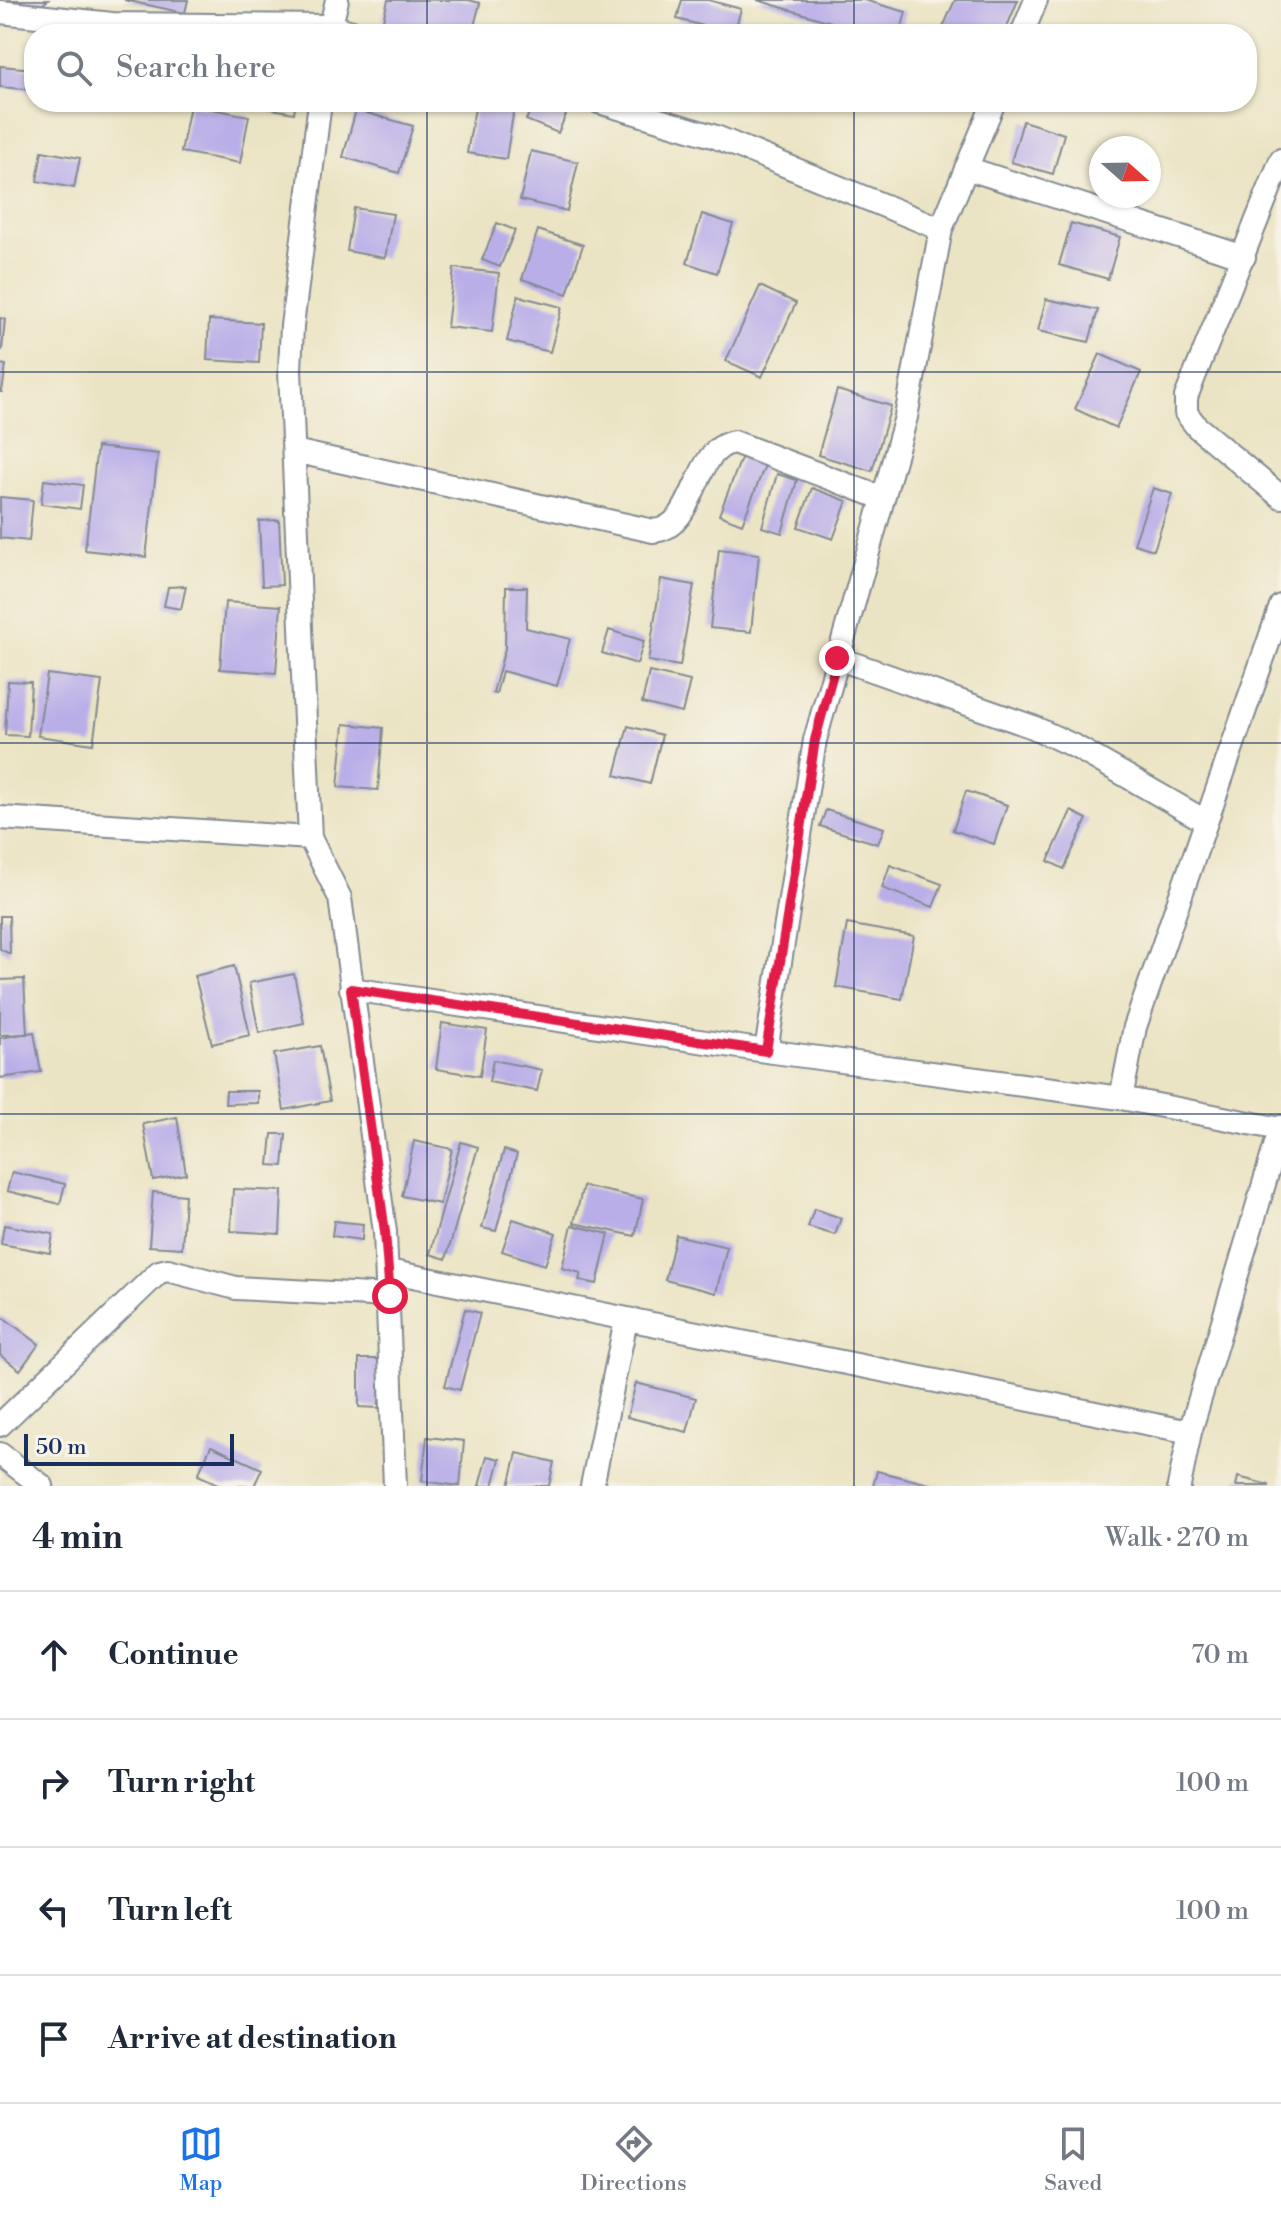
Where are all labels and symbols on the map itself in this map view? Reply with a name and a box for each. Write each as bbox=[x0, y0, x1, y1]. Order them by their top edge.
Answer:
north arrow bbox=[1089, 136, 1161, 208]
route end bbox=[819, 640, 855, 676]
route start bbox=[372, 1278, 408, 1314]
scale bar bbox=[24, 1430, 234, 1466]

